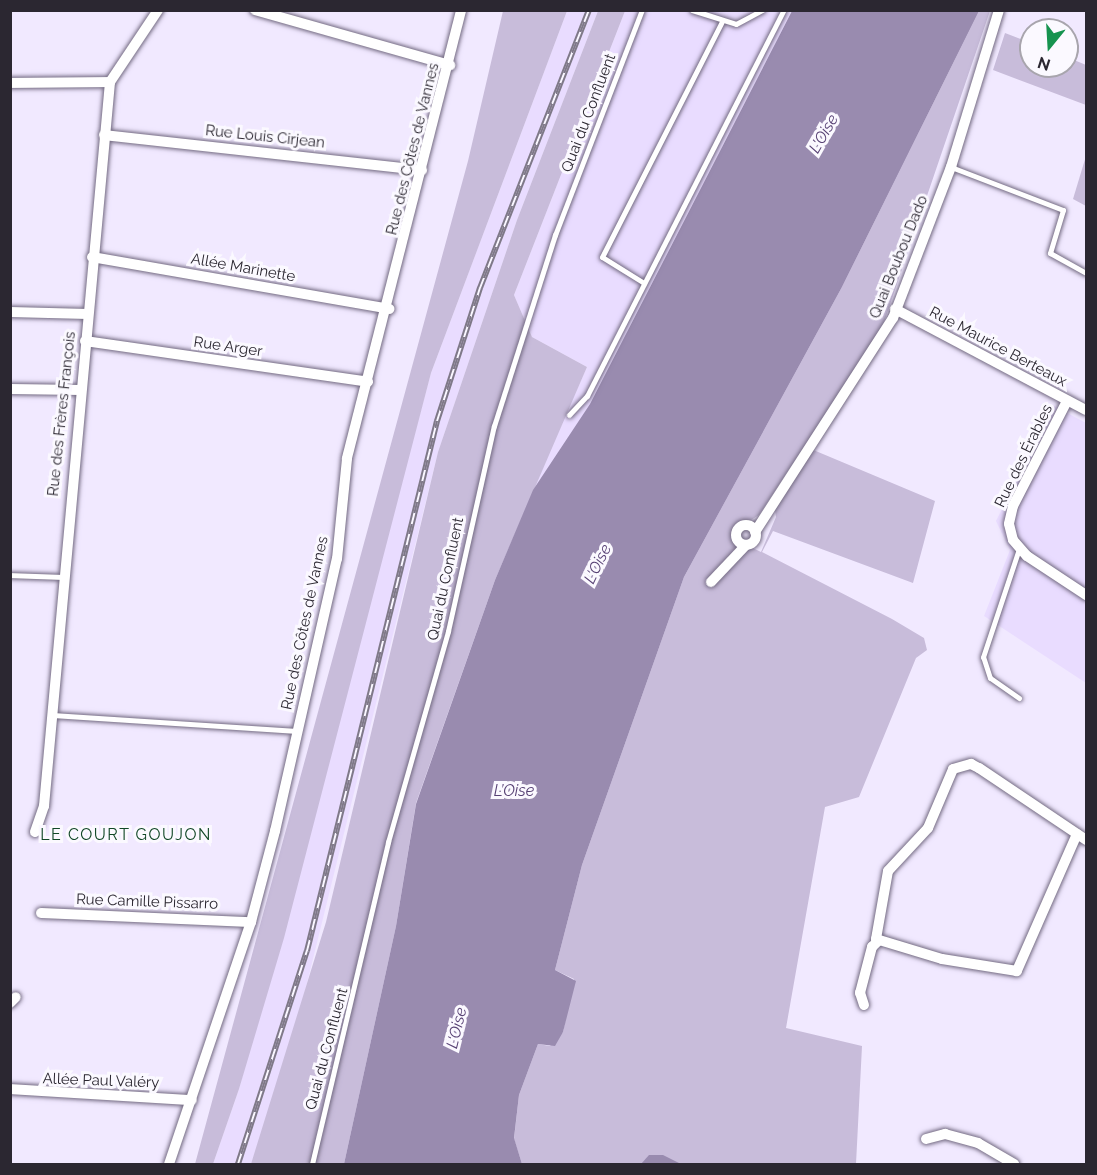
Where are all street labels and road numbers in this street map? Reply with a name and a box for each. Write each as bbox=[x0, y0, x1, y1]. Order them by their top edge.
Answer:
street label: Quai du Confluent bbox=[558, 51, 620, 175]
street label: Rue des Côtes de Vannes bbox=[383, 61, 443, 237]
street label: Rue Louis Cirjean bbox=[204, 122, 326, 152]
street label: Quai Boubou Dado bbox=[866, 193, 932, 321]
street label: Allée Marinette bbox=[189, 250, 297, 286]
street label: Rue Maurice Berteaux bbox=[926, 303, 1070, 391]
street label: Rue des Frères François bbox=[44, 331, 80, 497]
street label: Rue Arger bbox=[192, 333, 264, 361]
street label: Rue des Érables bbox=[991, 402, 1057, 510]
street label: Quai du Confluent bbox=[424, 516, 468, 642]
street label: Rue des Côtes de Vannes bbox=[278, 534, 332, 712]
street label: Rue Camille Pissarro bbox=[76, 891, 218, 913]
street label: Quai du Confluent bbox=[302, 986, 352, 1112]
street label: Allée Paul Valéry bbox=[42, 1070, 160, 1092]

